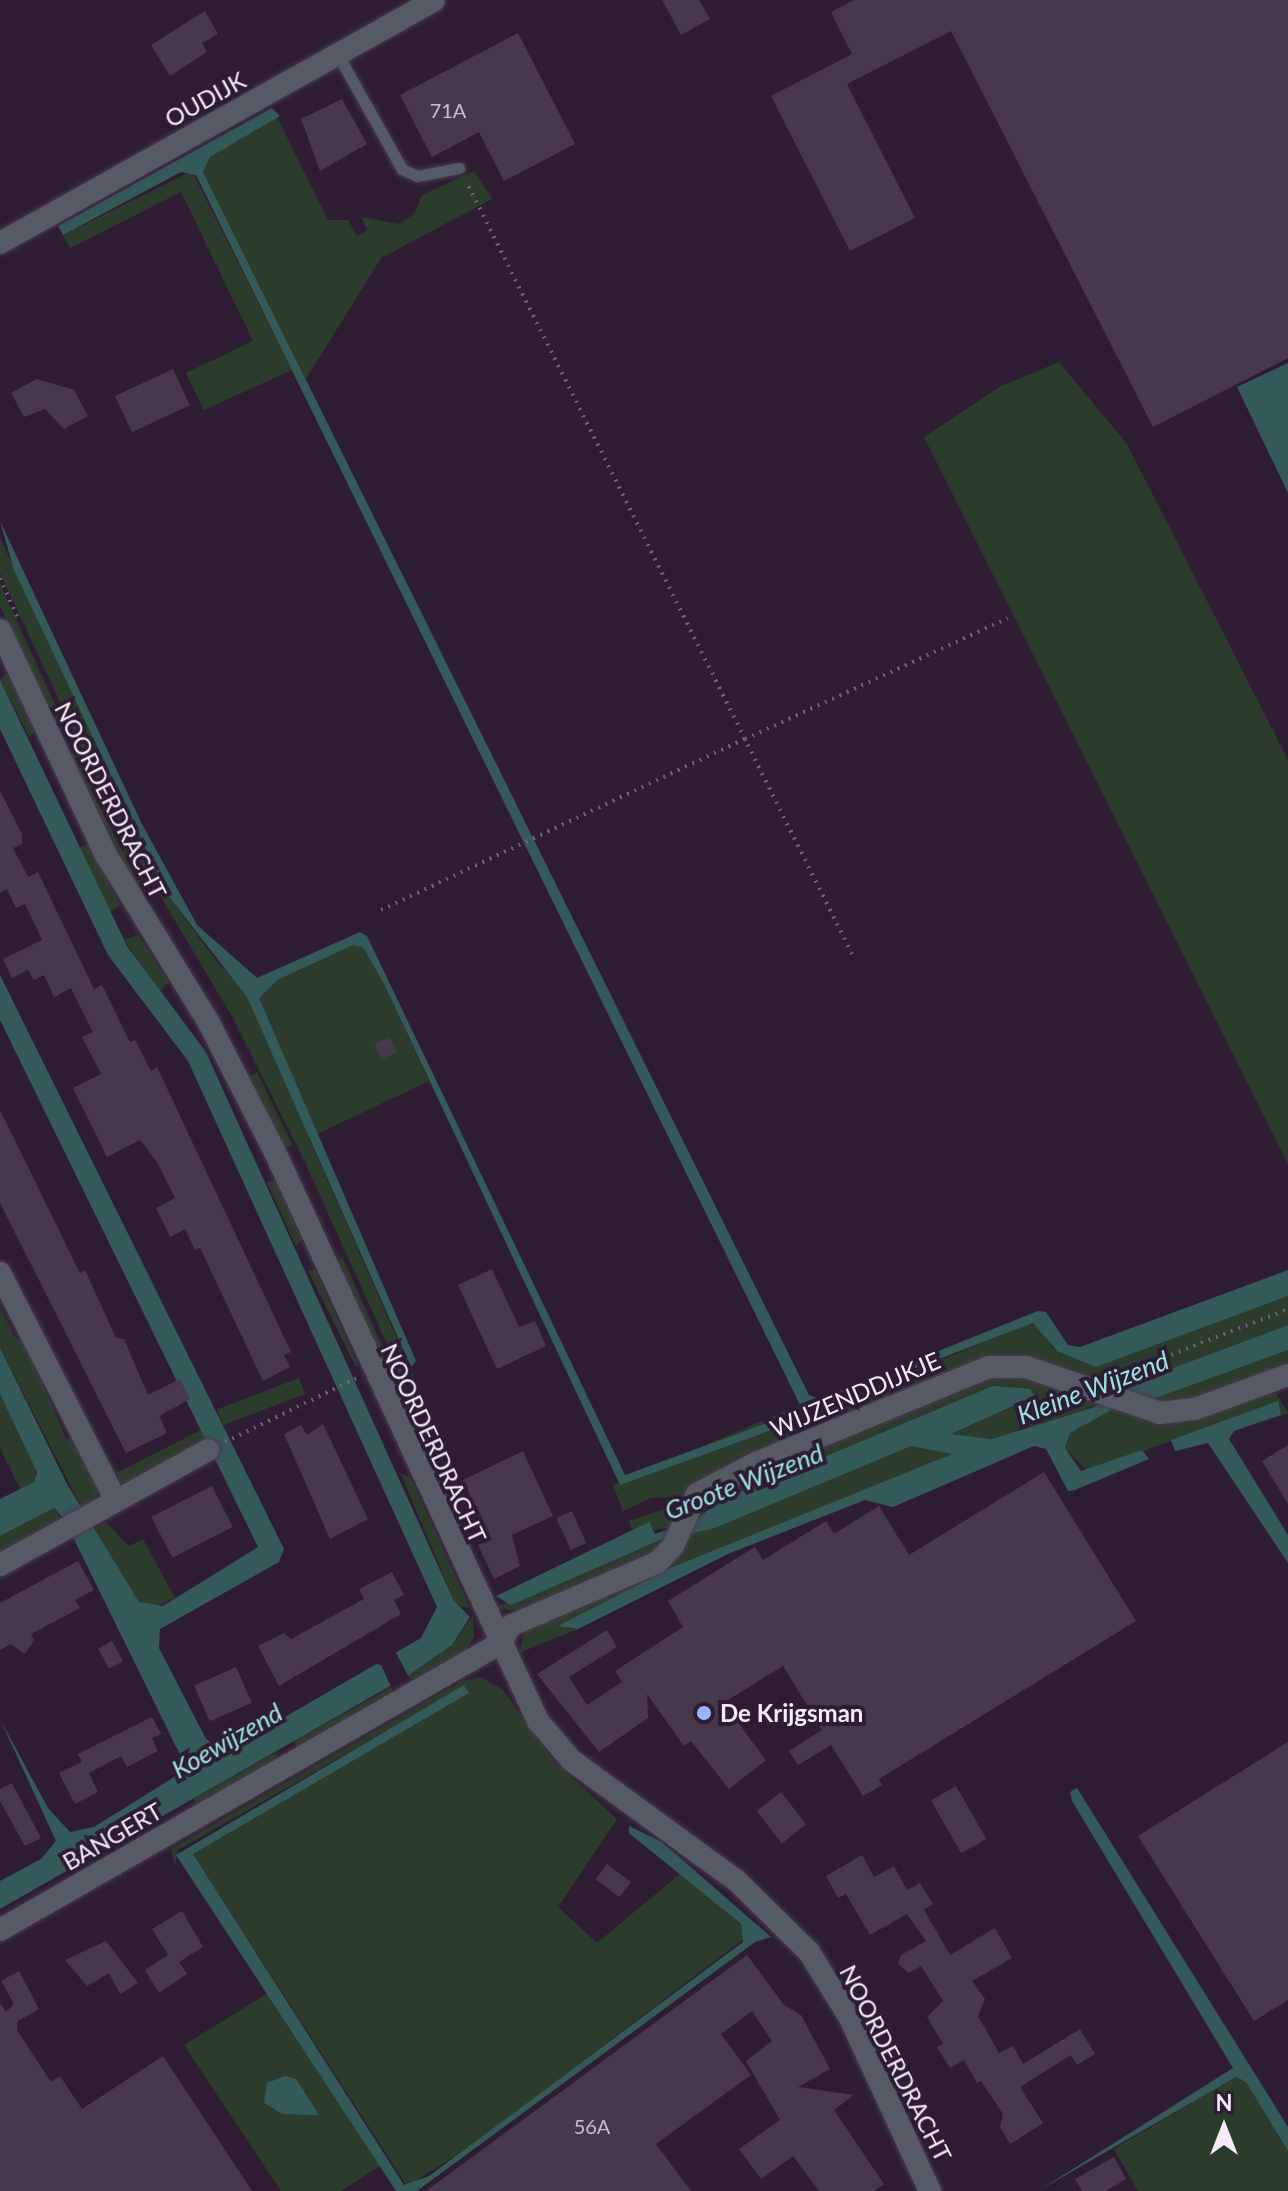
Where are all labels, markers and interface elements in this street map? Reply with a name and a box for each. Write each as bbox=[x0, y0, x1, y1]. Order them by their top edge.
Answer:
street label: OUDIJK bbox=[160, 65, 250, 133]
house number: 71A bbox=[430, 98, 466, 122]
street label: NOORDERDRACHT bbox=[49, 697, 173, 903]
street label: NOORDERDRACHT bbox=[375, 1339, 493, 1547]
street label: WIJZENDDIJKJE bbox=[766, 1345, 944, 1443]
water label: Kleine Wijzend bbox=[1013, 1345, 1173, 1431]
water label: Groote Wijzend bbox=[660, 1437, 828, 1527]
water label: Koewijzend bbox=[166, 1697, 288, 1785]
place label: De Krijgsman bbox=[720, 1699, 863, 1727]
marker: De Krijgsman bbox=[695, 1704, 713, 1722]
street label: BANGERT bbox=[57, 1796, 167, 1876]
street label: NOORDERDRACHT bbox=[834, 1960, 958, 2166]
north arrow bbox=[1184, 2087, 1264, 2167]
text: N bbox=[1216, 2089, 1232, 2116]
house number: 56A bbox=[574, 2114, 610, 2138]

